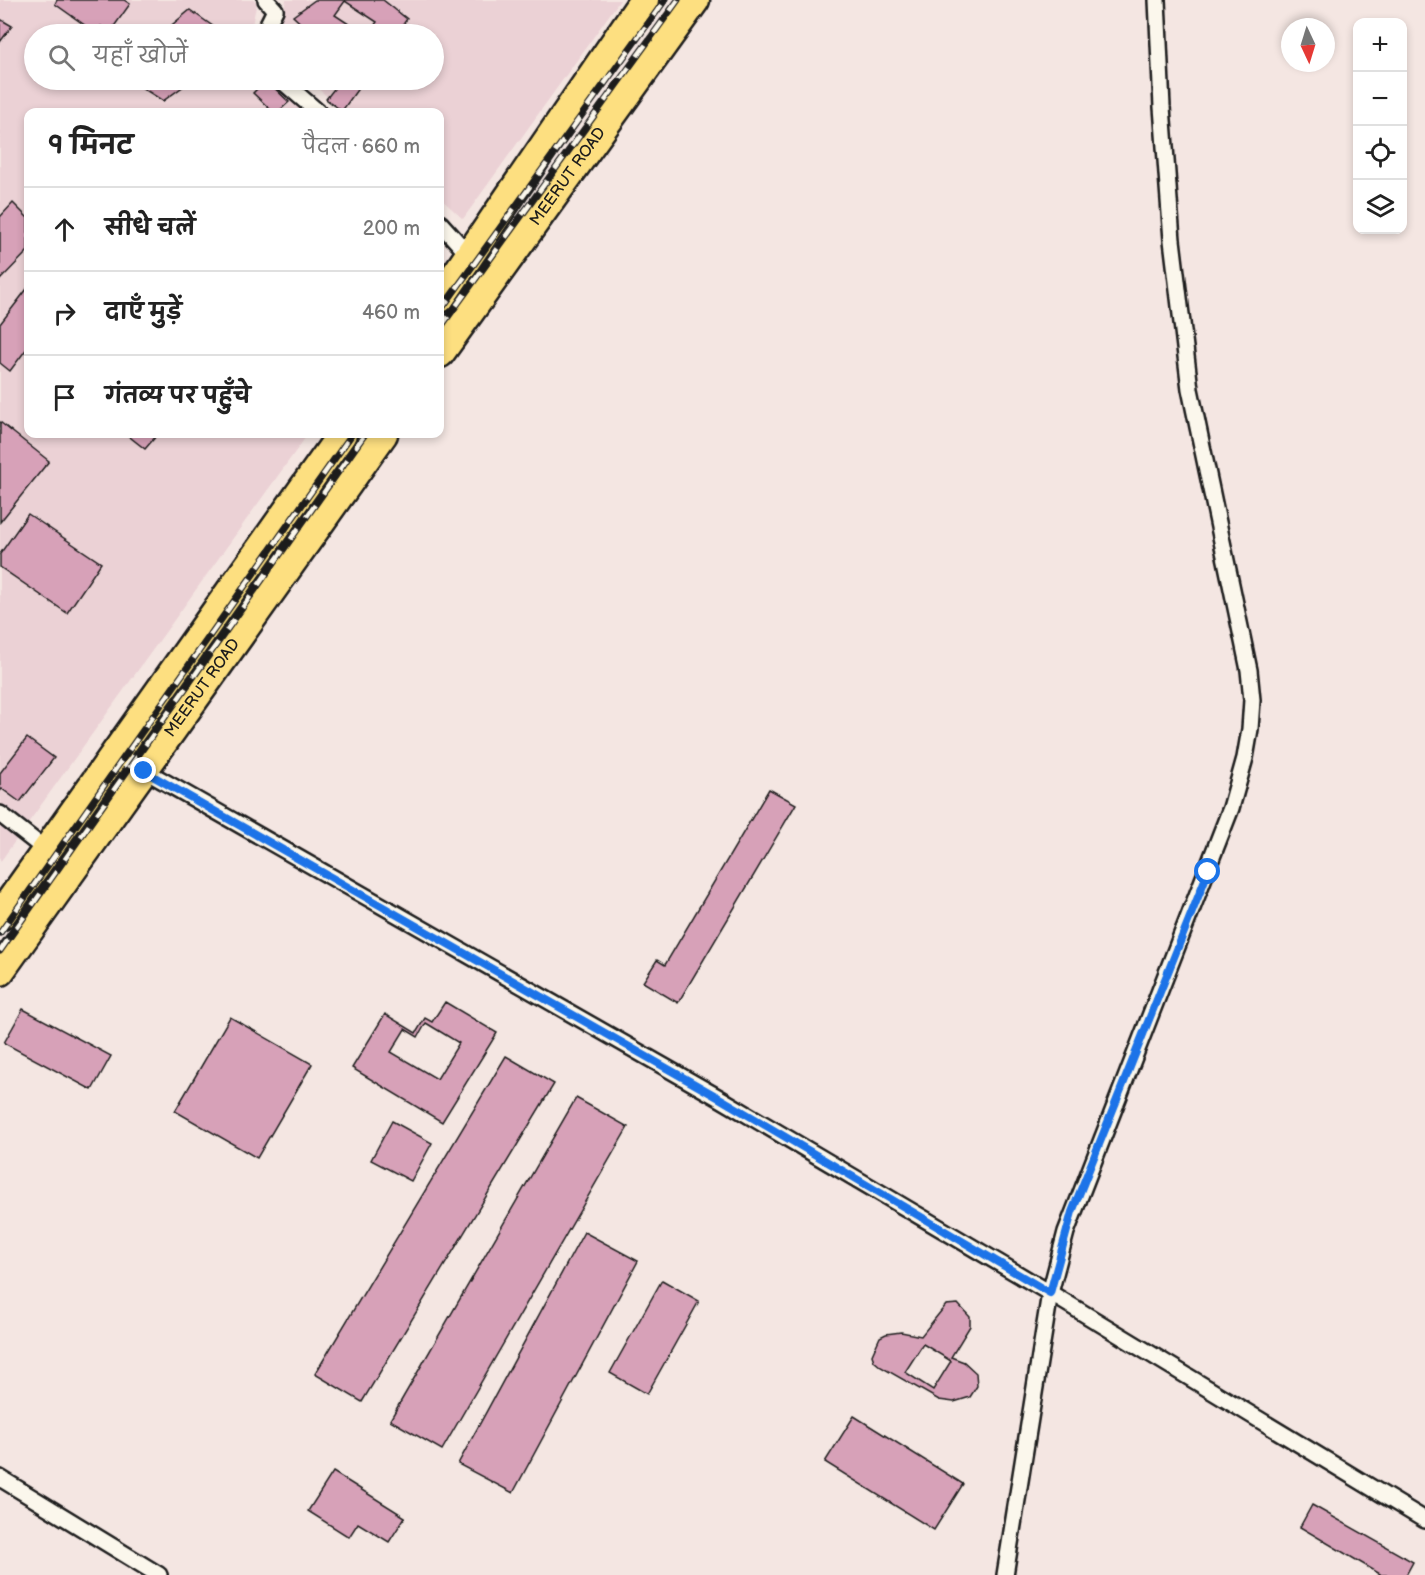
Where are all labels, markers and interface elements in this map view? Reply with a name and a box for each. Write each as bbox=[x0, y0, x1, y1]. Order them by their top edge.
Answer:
north arrow bbox=[1281, 18, 1335, 72]
map controls bbox=[1353, 18, 1407, 234]
button: + bbox=[1353, 18, 1407, 72]
search box bbox=[24, 24, 444, 90]
icon: search bbox=[45, 41, 78, 74]
text: यहाँ खोजें bbox=[93, 43, 188, 70]
button: − bbox=[1353, 72, 1407, 126]
street label: MEERUT ROAD bbox=[526, 123, 609, 229]
button: locate bbox=[1353, 126, 1407, 180]
text: 9 मिनट bbox=[48, 131, 133, 162]
text: पैदल · 660 m bbox=[303, 135, 420, 159]
button: layers bbox=[1353, 180, 1407, 234]
icon: ahead bbox=[48, 213, 81, 246]
text: सीधे चलें bbox=[105, 215, 195, 242]
text: 200 m bbox=[363, 217, 420, 241]
icon: right bbox=[48, 297, 81, 330]
text: दाएँ मुड़ें bbox=[105, 299, 182, 326]
text: 460 m bbox=[362, 301, 420, 325]
icon: arrive bbox=[48, 381, 81, 414]
text: गंतव्य पर पहुँचे bbox=[105, 383, 251, 410]
street label: MEERUT ROAD bbox=[161, 635, 244, 741]
route end bbox=[130, 757, 156, 783]
route start bbox=[1194, 858, 1220, 884]

